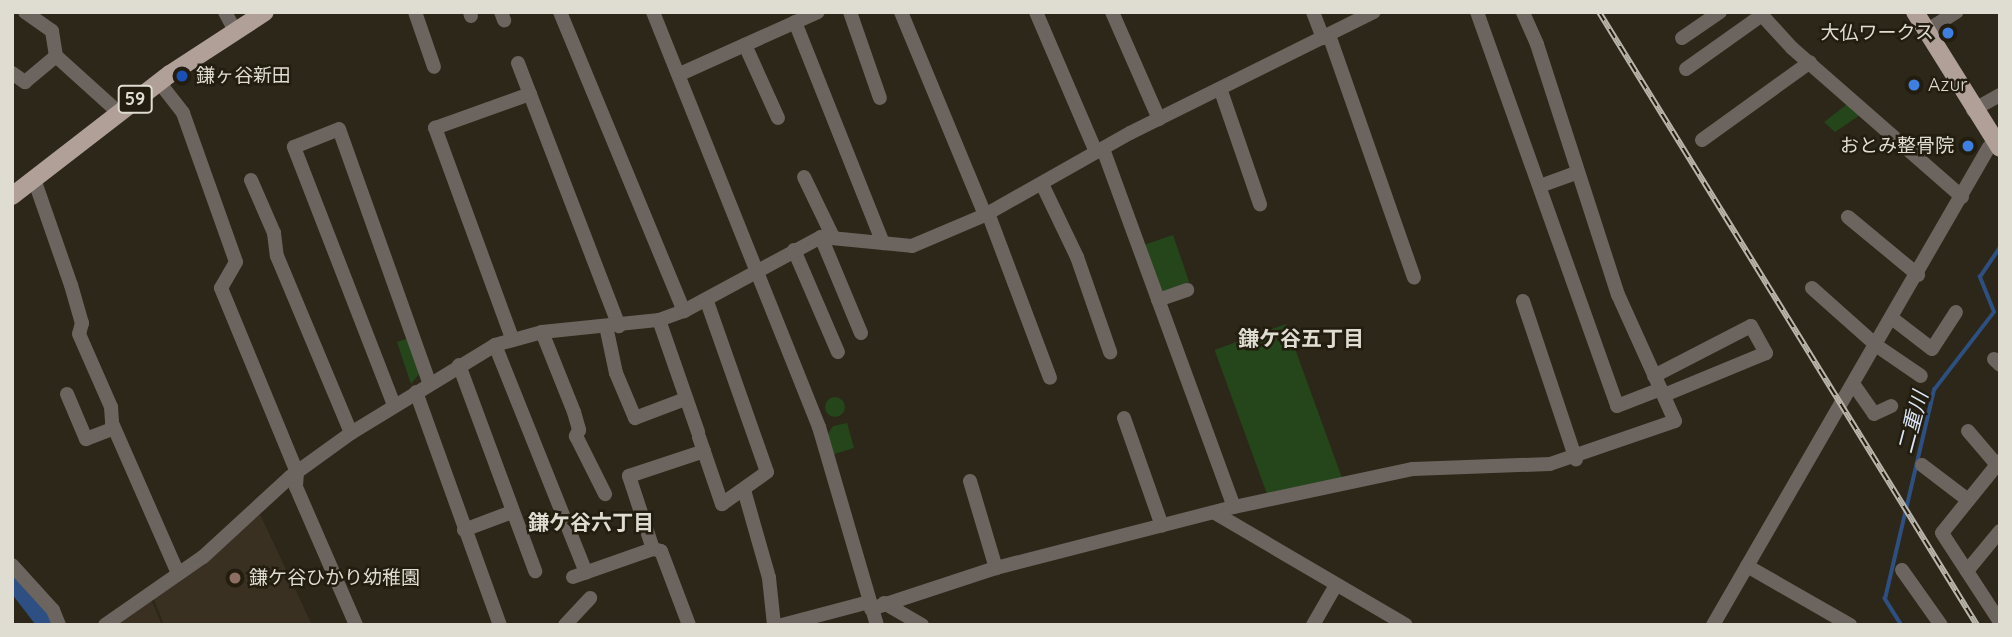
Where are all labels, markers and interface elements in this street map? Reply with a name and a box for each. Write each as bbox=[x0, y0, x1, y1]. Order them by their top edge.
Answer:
place label: 大仏ワークス bbox=[1820, 22, 1934, 44]
marker: 大仏ワークス bbox=[1940, 25, 1956, 41]
place label: 鎌ヶ谷新田 bbox=[196, 65, 291, 87]
marker: 鎌ヶ谷新田 bbox=[174, 68, 190, 84]
place label: Azur bbox=[1928, 74, 1968, 96]
marker: Azur bbox=[1906, 77, 1922, 93]
road number: 59 bbox=[118, 84, 152, 114]
place label: おとみ整骨院 bbox=[1840, 135, 1954, 157]
marker: おとみ整骨院 bbox=[1960, 138, 1976, 154]
district label: 鎌ケ谷五丁目 bbox=[1238, 325, 1364, 351]
water label: 二重川 bbox=[1892, 388, 1932, 456]
district label: 鎌ケ谷六丁目 bbox=[528, 509, 654, 535]
place label: 鎌ケ谷ひかり幼稚園 bbox=[249, 567, 420, 589]
marker: 鎌ケ谷ひかり幼稚園 bbox=[227, 570, 243, 586]

